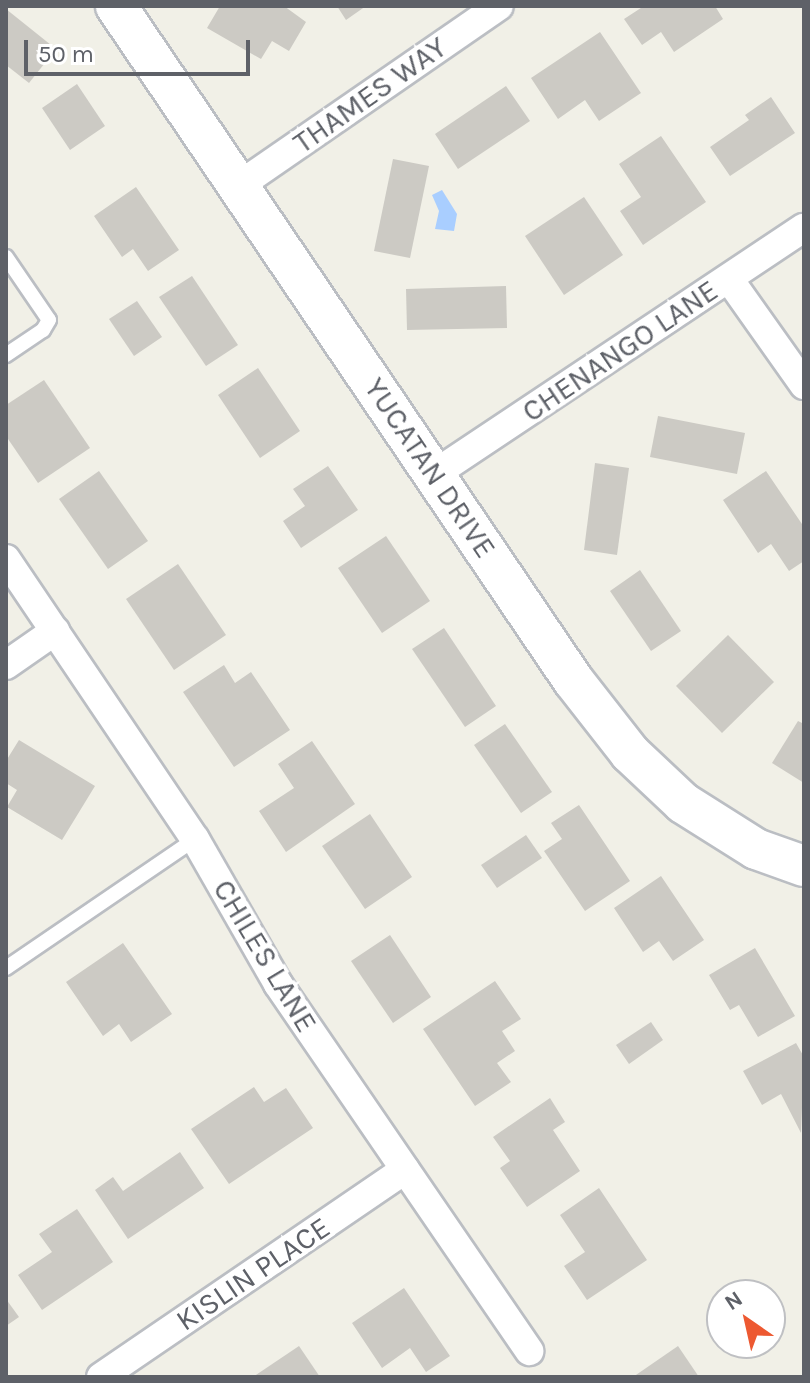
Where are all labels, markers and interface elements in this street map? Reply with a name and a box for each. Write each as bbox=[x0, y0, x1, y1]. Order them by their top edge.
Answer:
scale bar bbox=[28, 24, 254, 74]
street label: THAMES WAY bbox=[287, 29, 453, 161]
text: 50 m bbox=[38, 40, 94, 68]
street label: CHENANGO LANE bbox=[515, 272, 725, 430]
street label: YUCATAN DRIVE bbox=[357, 371, 503, 565]
street label: CHILES LANE bbox=[205, 873, 325, 1039]
street label: KISLIN PLACE bbox=[169, 1209, 337, 1339]
north arrow bbox=[706, 1279, 786, 1359]
text: N bbox=[720, 1286, 748, 1316]

